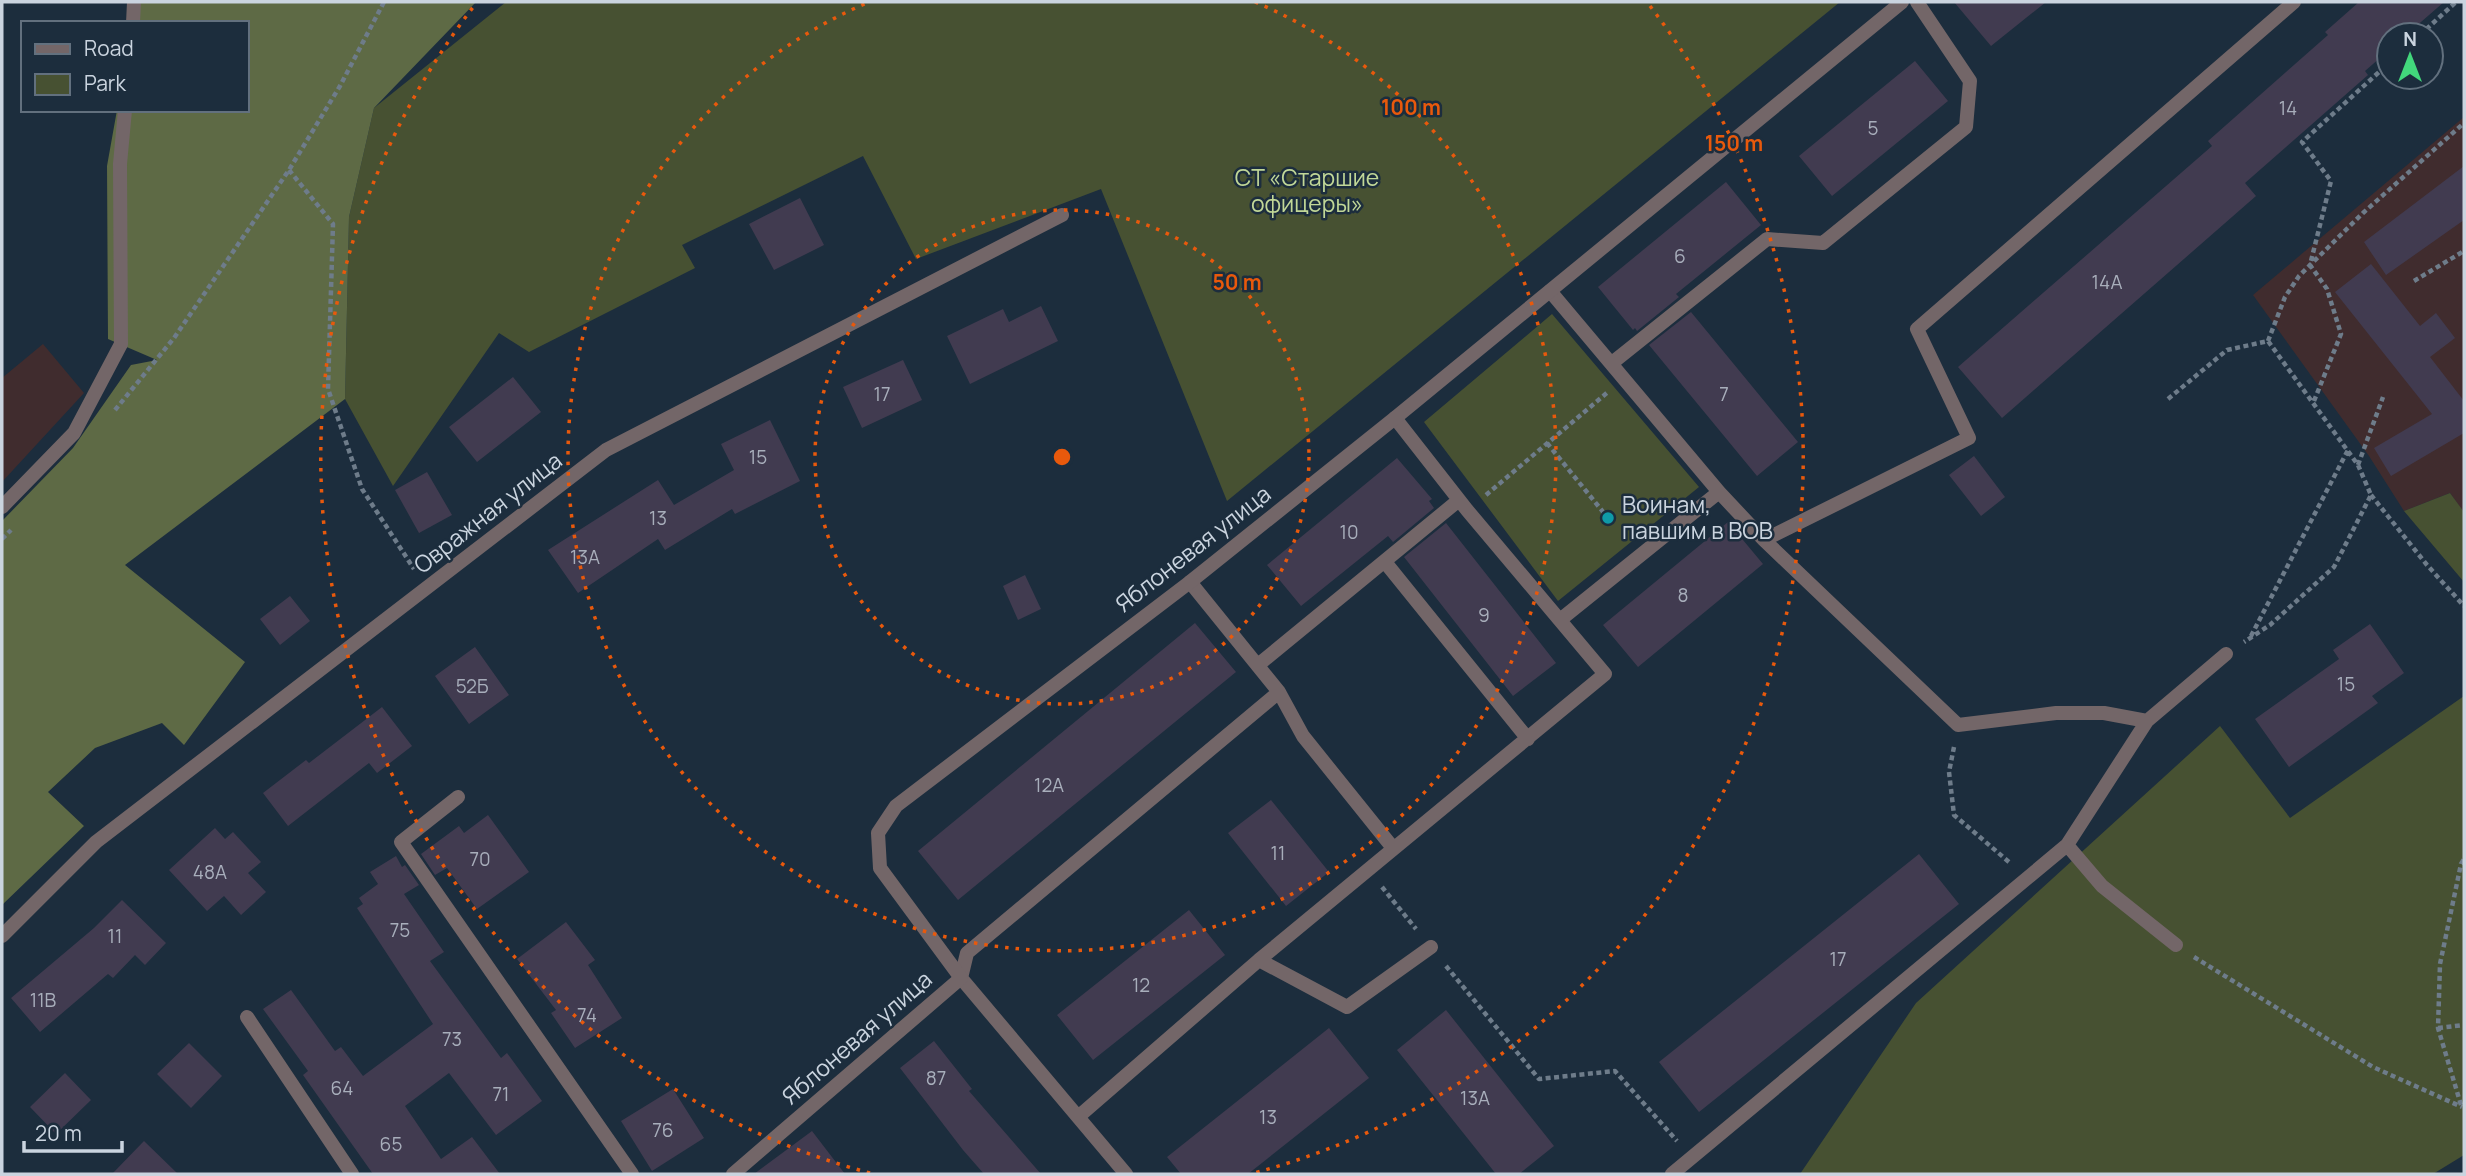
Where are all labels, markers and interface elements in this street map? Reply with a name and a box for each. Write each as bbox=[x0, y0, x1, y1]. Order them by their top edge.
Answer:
legend bbox=[21, 21, 248, 112]
north arrow bbox=[2375, 21, 2445, 91]
text: N bbox=[2403, 26, 2417, 52]
text: Road bbox=[84, 34, 134, 62]
text: Park bbox=[84, 69, 126, 97]
text: 100 m bbox=[1381, 93, 1441, 121]
house number: 14 bbox=[2279, 95, 2297, 121]
house number: 5 bbox=[1868, 115, 1879, 141]
text: 150 m bbox=[1705, 129, 1763, 157]
park label: СТ «Старшие офицеры» bbox=[1235, 161, 1379, 219]
house number: 6 bbox=[1674, 243, 1686, 269]
text: 50 m bbox=[1212, 268, 1262, 296]
house number: 14А bbox=[2092, 269, 2122, 295]
house number: 17 bbox=[874, 381, 890, 407]
house number: 7 bbox=[1719, 381, 1729, 407]
street label: Овражная улица bbox=[407, 444, 568, 580]
house number: 15 bbox=[749, 444, 767, 470]
centre of rings bbox=[1050, 445, 1074, 469]
street label: Яблоневая улица bbox=[1108, 477, 1277, 619]
place label: Воинам, павшим в ВОВ bbox=[1622, 488, 1773, 546]
house number: 13 bbox=[649, 505, 667, 531]
marker: Воинам, павшим в ВОВ bbox=[1600, 510, 1616, 526]
house number: 10 bbox=[1339, 519, 1359, 545]
house number: 13А bbox=[570, 544, 600, 570]
house number: 8 bbox=[1677, 582, 1689, 608]
house number: 9 bbox=[1478, 602, 1490, 628]
house number: 15 bbox=[2337, 671, 2355, 697]
house number: 52Б bbox=[456, 673, 488, 699]
house number: 12А bbox=[1034, 772, 1064, 798]
house number: 11 bbox=[1271, 840, 1285, 866]
house number: 70 bbox=[469, 846, 491, 872]
house number: 48А bbox=[193, 859, 227, 885]
house number: 75 bbox=[390, 917, 410, 943]
house number: 11 bbox=[108, 923, 122, 949]
house number: 17 bbox=[1830, 946, 1846, 972]
street label: Яблоневая улица bbox=[774, 963, 938, 1111]
house number: 12 bbox=[1132, 972, 1150, 998]
house number: 11В bbox=[30, 987, 57, 1013]
house number: 74 bbox=[577, 1002, 597, 1028]
house number: 73 bbox=[442, 1026, 462, 1052]
house number: 87 bbox=[926, 1065, 946, 1091]
house number: 64 bbox=[331, 1075, 354, 1101]
house number: 71 bbox=[493, 1081, 509, 1107]
house number: 13А bbox=[1460, 1085, 1490, 1111]
house number: 13 bbox=[1259, 1104, 1277, 1130]
scale bar bbox=[24, 1110, 122, 1154]
house number: 76 bbox=[652, 1117, 674, 1143]
text: 20 m bbox=[35, 1119, 82, 1147]
house number: 65 bbox=[380, 1131, 402, 1157]

